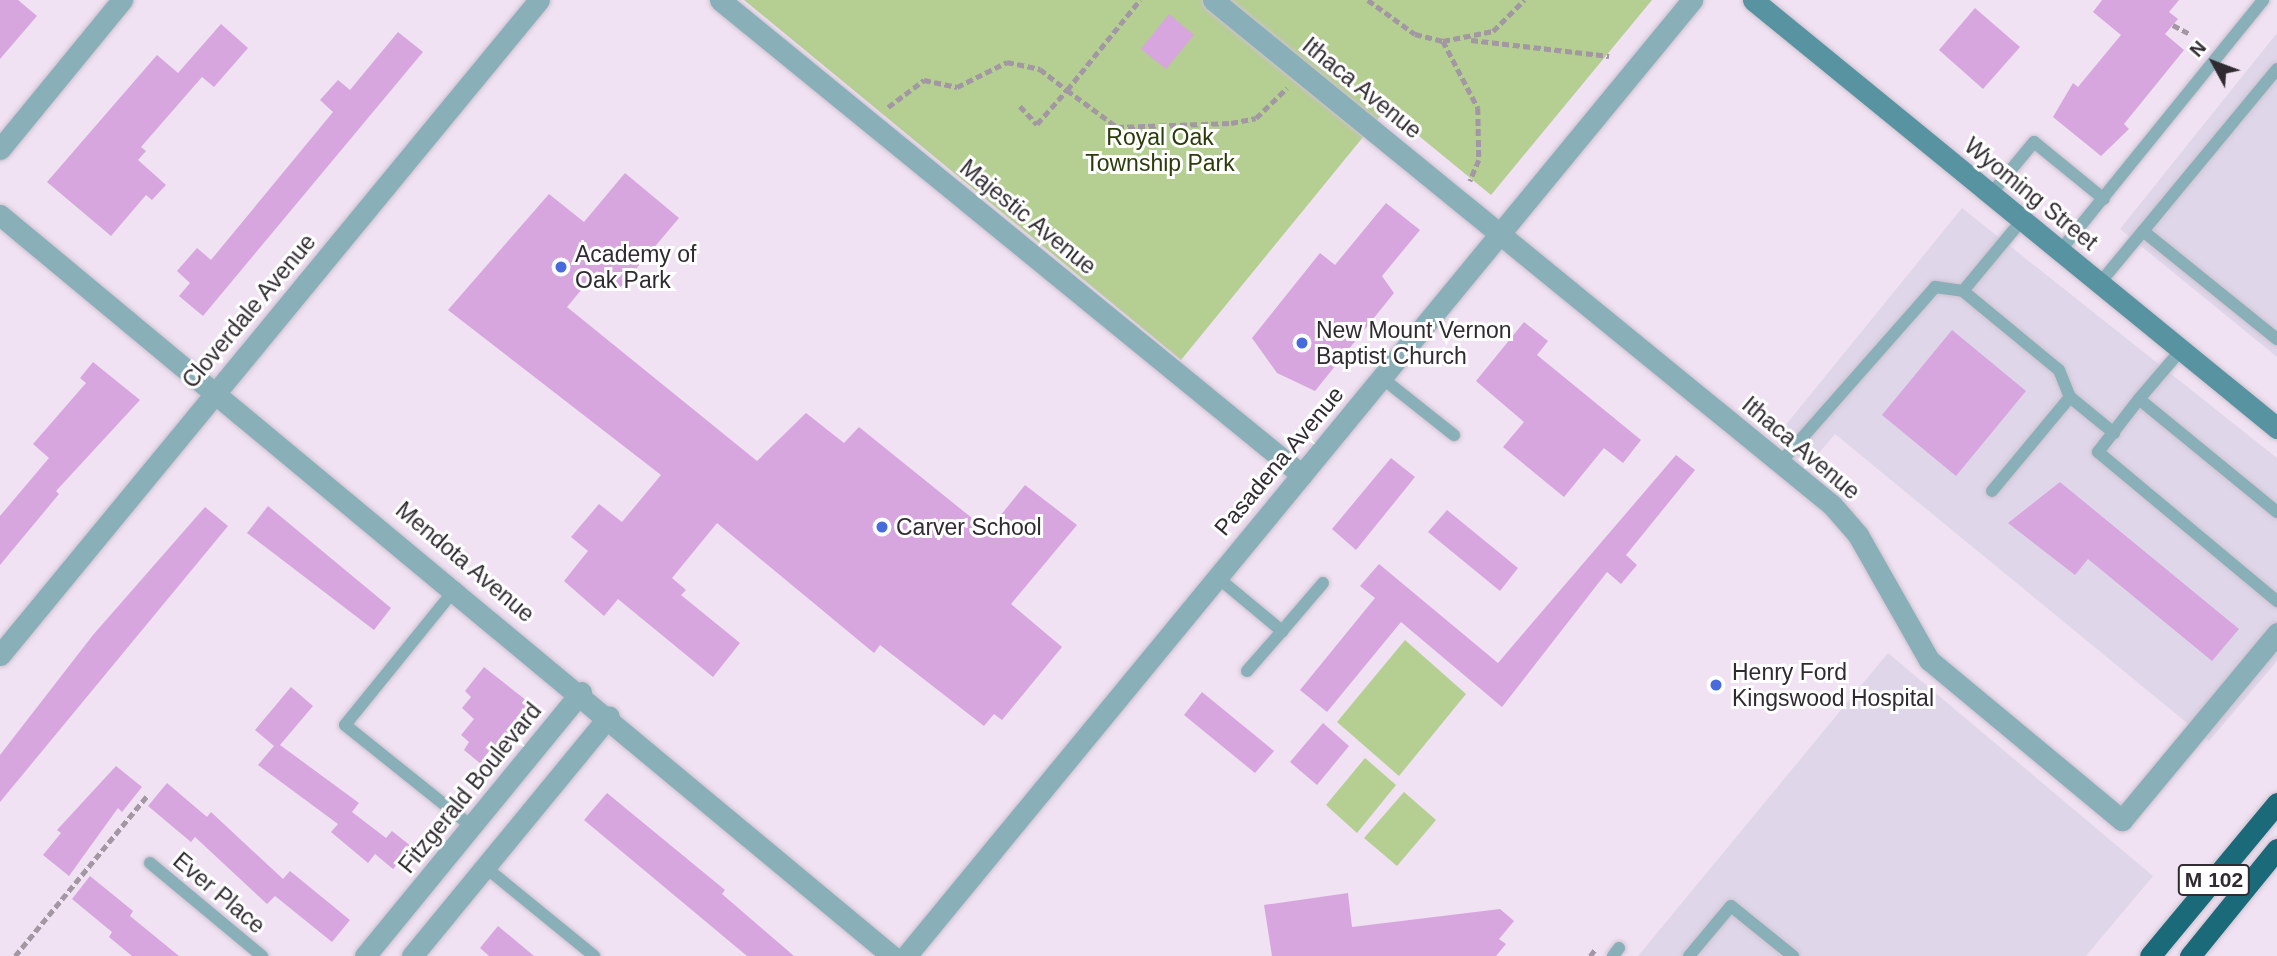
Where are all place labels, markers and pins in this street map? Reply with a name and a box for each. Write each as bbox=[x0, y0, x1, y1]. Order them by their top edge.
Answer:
place label: Academy of Oak Park bbox=[575, 240, 696, 294]
marker: Academy of Oak Park bbox=[553, 259, 569, 275]
place label: New Mount Vernon Baptist Church bbox=[1316, 316, 1512, 370]
marker: New Mount Vernon Baptist Church bbox=[1294, 335, 1310, 351]
place label: Carver School bbox=[896, 513, 1042, 541]
marker: Carver School bbox=[874, 519, 890, 535]
place label: Henry Ford Kingswood Hospital bbox=[1732, 658, 1934, 712]
marker: Henry Ford Kingswood Hospital bbox=[1706, 675, 1726, 695]

